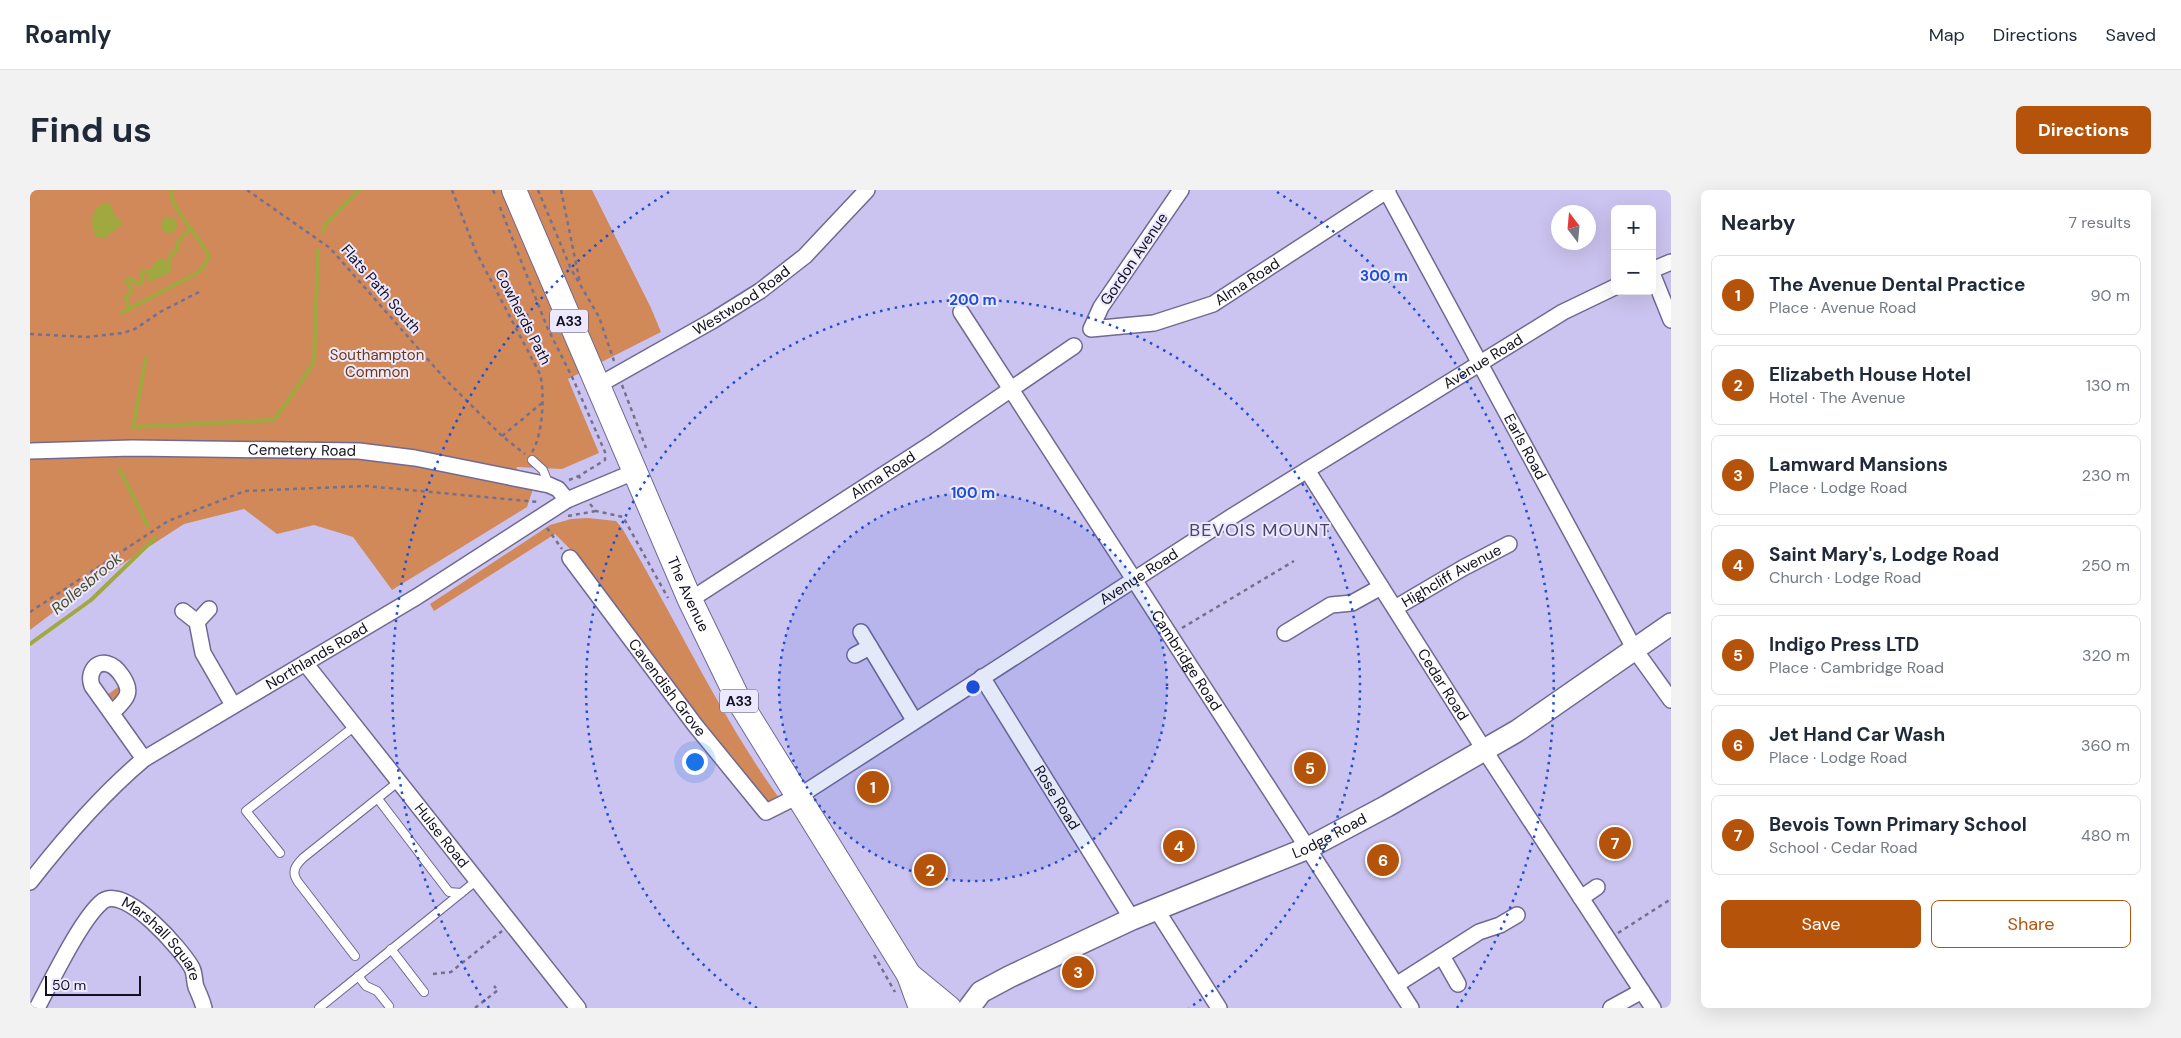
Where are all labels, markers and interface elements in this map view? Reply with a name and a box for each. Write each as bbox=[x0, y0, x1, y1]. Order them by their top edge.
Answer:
text: Roamly bbox=[25, 19, 112, 50]
text: Map bbox=[1929, 23, 1965, 47]
text: Directions bbox=[1993, 23, 2078, 47]
text: Saved bbox=[2106, 23, 2156, 47]
button: Directions bbox=[2016, 106, 2151, 154]
text: Find us bbox=[30, 107, 152, 153]
north arrow bbox=[1551, 205, 1596, 250]
map controls bbox=[1611, 205, 1656, 295]
button: + bbox=[1611, 205, 1656, 250]
street label: Gordon Avenue bbox=[1096, 209, 1172, 309]
text: Nearby bbox=[1721, 209, 1795, 237]
text: 7 results bbox=[2068, 212, 2131, 233]
street label: Flats Path South bbox=[337, 240, 425, 338]
button: − bbox=[1611, 250, 1656, 295]
street label: Alma Road bbox=[1211, 253, 1284, 310]
street label: Westwood Road bbox=[689, 261, 794, 340]
street label: Cowherds Path bbox=[490, 266, 556, 368]
text: 300 m bbox=[1360, 266, 1408, 286]
text: The Avenue Dental Practice bbox=[1769, 272, 2025, 297]
text: 1 bbox=[1735, 285, 1741, 306]
text: 90 m bbox=[2090, 285, 2130, 306]
text: 200 m bbox=[949, 290, 997, 310]
text: Place · Avenue Road bbox=[1769, 297, 1916, 318]
road number: A33 bbox=[550, 310, 588, 332]
street label: Avenue Road bbox=[1439, 329, 1527, 394]
park label: Southampton Common bbox=[330, 345, 424, 382]
text: Elizabeth House Hotel bbox=[1769, 362, 1971, 387]
text: 2 bbox=[1733, 375, 1743, 396]
text: 130 m bbox=[2086, 375, 2130, 396]
text: Hotel · The Avenue bbox=[1769, 387, 1905, 408]
street label: Earls Road bbox=[1499, 410, 1551, 483]
street label: Cemetery Road bbox=[248, 440, 356, 461]
street label: Alma Road bbox=[847, 447, 919, 503]
text: Lamward Mansions bbox=[1769, 452, 1948, 477]
text: 3 bbox=[1733, 465, 1743, 486]
text: 230 m bbox=[2082, 465, 2130, 486]
text: Place · Lodge Road bbox=[1769, 477, 1907, 498]
text: 100 m bbox=[951, 483, 995, 503]
district label: BEVOIS MOUNT bbox=[1189, 518, 1331, 542]
street label: Highcliff Avenue bbox=[1398, 540, 1505, 612]
text: Saint Mary's, Lodge Road bbox=[1769, 542, 1999, 567]
street label: Avenue Road bbox=[1096, 544, 1182, 609]
water label: Rollesbrook bbox=[47, 547, 127, 619]
street label: The Avenue bbox=[662, 553, 714, 635]
text: 4 bbox=[1733, 555, 1743, 576]
text: 250 m bbox=[2082, 555, 2130, 576]
text: Church · Lodge Road bbox=[1769, 567, 1921, 588]
street label: Cambridge Road bbox=[1146, 606, 1226, 715]
street label: Northlands Road bbox=[262, 618, 371, 694]
text: Indigo Press LTD bbox=[1769, 632, 1919, 657]
street label: Cavendish Grove bbox=[624, 635, 711, 741]
street label: Cedar Road bbox=[1413, 645, 1473, 724]
text: 5 bbox=[1733, 645, 1743, 666]
text: 320 m bbox=[2082, 645, 2130, 666]
text: Place · Cambridge Road bbox=[1769, 657, 1944, 678]
centre of rings bbox=[964, 678, 982, 696]
road number: A33 bbox=[720, 690, 758, 712]
text: Jet Hand Car Wash bbox=[1769, 722, 1945, 747]
text: 6 bbox=[1733, 735, 1743, 756]
text: 360 m bbox=[2081, 735, 2130, 756]
text: Place · Lodge Road bbox=[1769, 747, 1907, 768]
your location bbox=[682, 749, 708, 775]
pin: 5 bbox=[1294, 749, 1326, 787]
street label: Rose Road bbox=[1029, 762, 1084, 834]
pin: 1 bbox=[857, 768, 889, 806]
street label: Hulse Road bbox=[410, 799, 473, 872]
street label: Lodge Road bbox=[1289, 809, 1370, 863]
text: Bevois Town Primary School bbox=[1769, 812, 2027, 837]
pin: 7 bbox=[1599, 824, 1631, 862]
text: 7 bbox=[1734, 825, 1742, 846]
text: 480 m bbox=[2081, 825, 2130, 846]
pin: 4 bbox=[1163, 827, 1195, 865]
text: School · Cedar Road bbox=[1769, 837, 1918, 858]
pin: 6 bbox=[1367, 841, 1399, 879]
pin: 2 bbox=[914, 851, 946, 889]
street label: Marshall Square bbox=[118, 892, 205, 982]
button: Save bbox=[1721, 900, 1921, 948]
button: Share bbox=[1931, 900, 2131, 948]
pin: 3 bbox=[1062, 953, 1094, 991]
scale bar bbox=[45, 973, 141, 996]
text: 50 m bbox=[52, 976, 86, 994]

